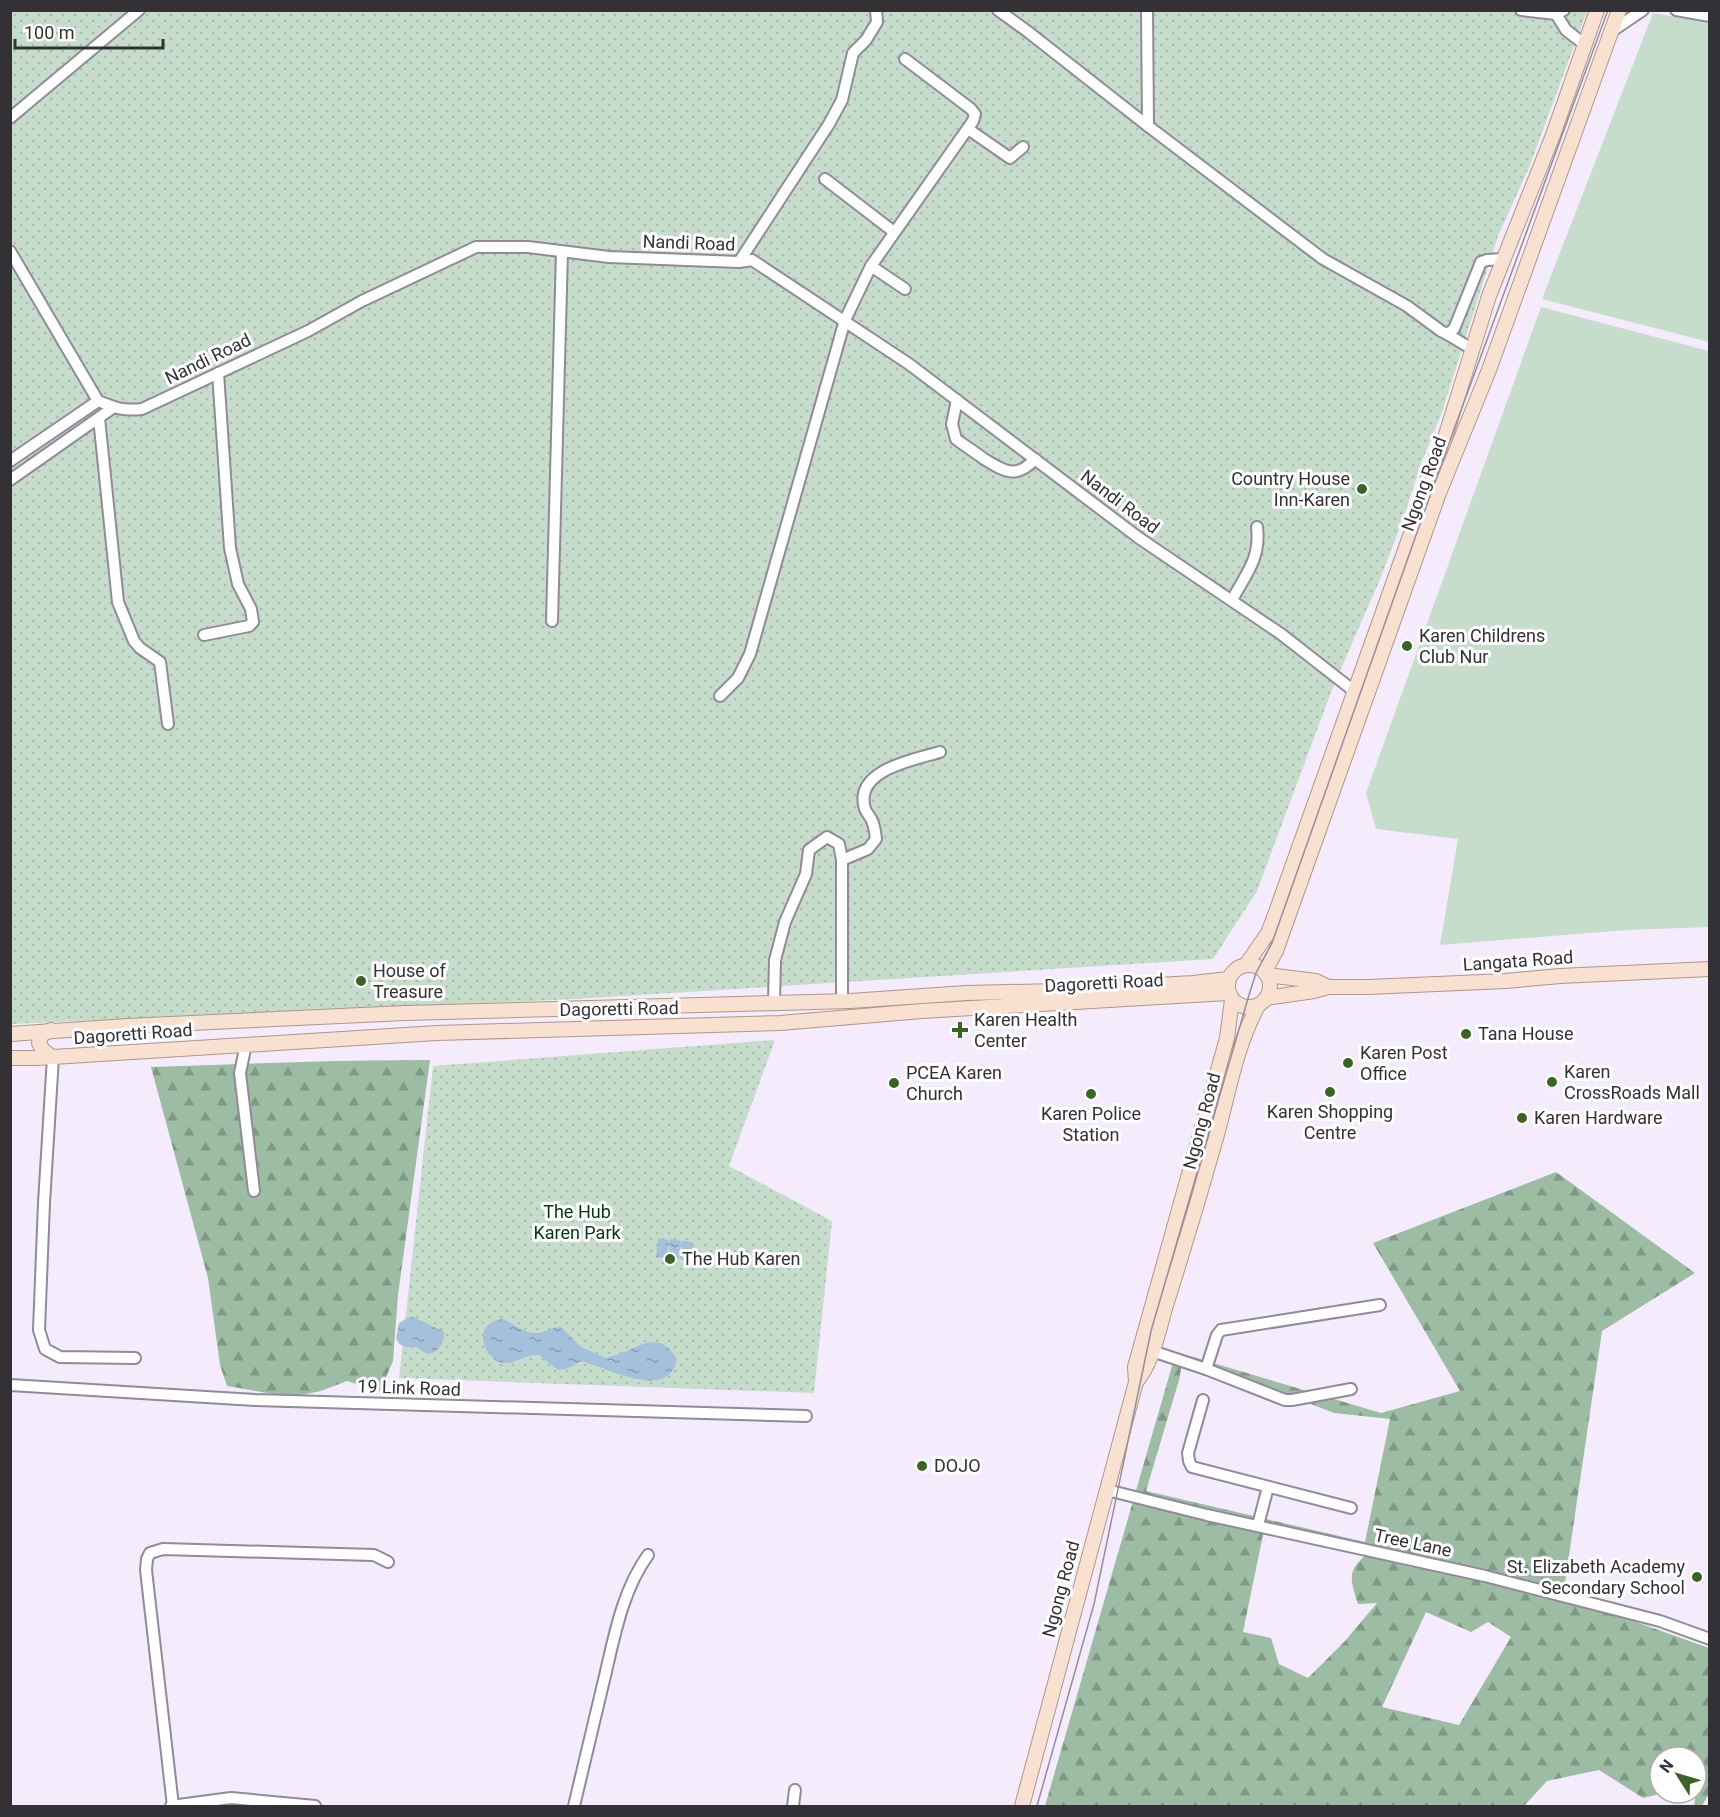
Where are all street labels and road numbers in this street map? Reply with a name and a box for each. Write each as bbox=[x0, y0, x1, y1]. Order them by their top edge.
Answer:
street label: Nandi Road bbox=[642, 230, 736, 255]
street label: Nandi Road bbox=[161, 329, 254, 388]
street label: Ngong Road bbox=[1397, 434, 1450, 534]
street label: Nandi Road bbox=[1077, 465, 1164, 538]
street label: Langata Road bbox=[1462, 946, 1574, 975]
street label: Dagoretti Road bbox=[1044, 969, 1164, 996]
street label: Dagoretti Road bbox=[559, 997, 679, 1020]
street label: Dagoretti Road bbox=[73, 1019, 193, 1048]
street label: Ngong Road bbox=[1179, 1070, 1224, 1171]
street label: 19 Link Road bbox=[357, 1375, 461, 1400]
street label: Tree Lane bbox=[1373, 1524, 1454, 1561]
street label: Ngong Road bbox=[1038, 1538, 1083, 1639]

